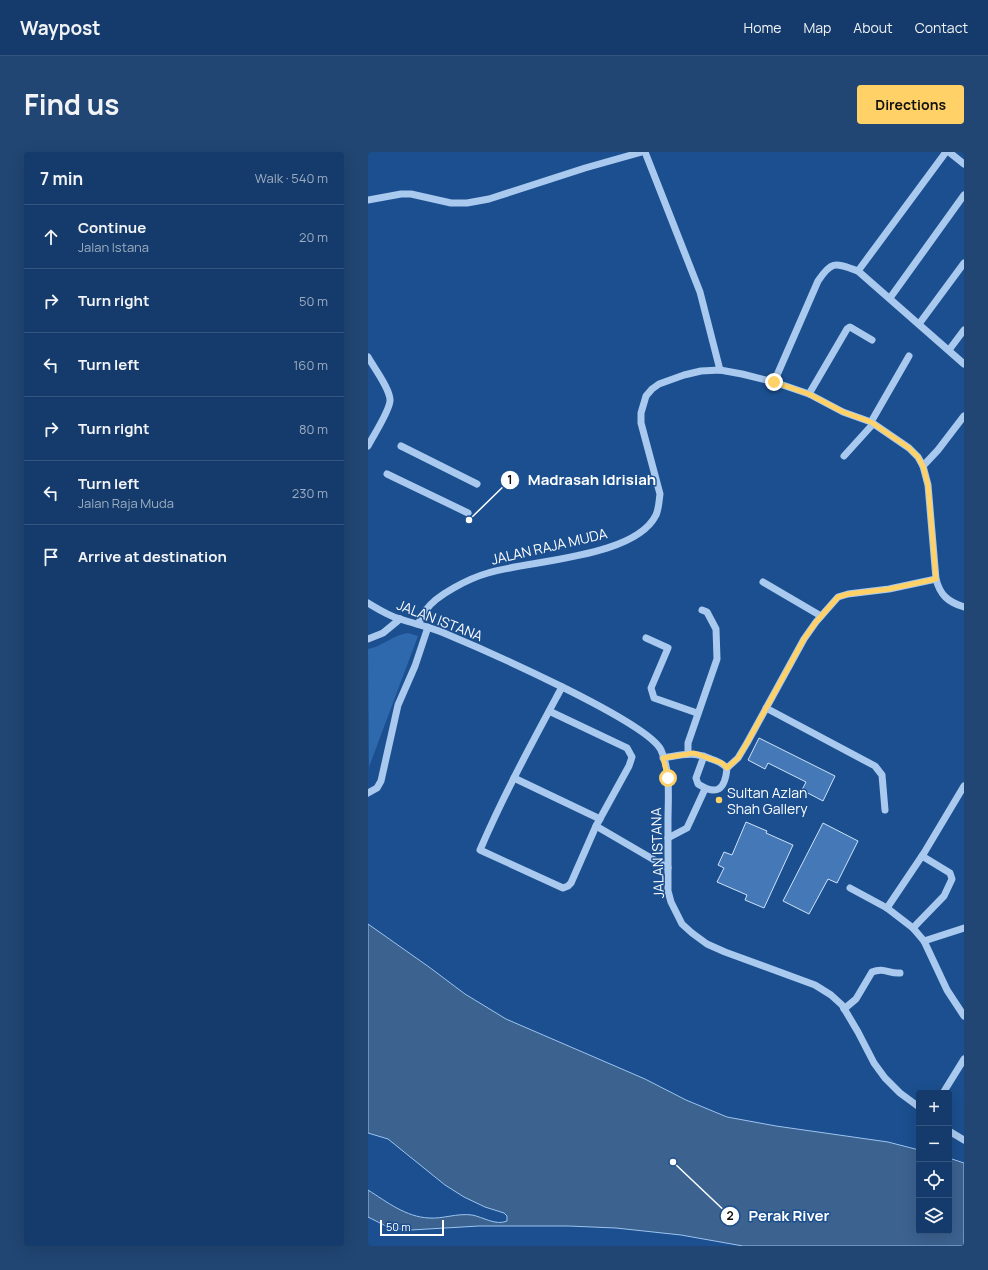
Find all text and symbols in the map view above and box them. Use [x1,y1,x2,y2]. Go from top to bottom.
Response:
text: Waypost [20,15,100,41]
text: Home [744,18,781,37]
text: Map [803,18,831,37]
text: About [853,18,893,37]
text: Contact [915,18,968,37]
text: Find us [24,85,119,123]
button: Directions [857,85,964,124]
text: 7 min [40,167,83,190]
text: Walk · 540 m [255,169,328,187]
text: Continue [78,217,146,238]
icon: ahead [40,226,62,248]
text: 20 m [299,228,328,246]
text: Jalan Istana [78,238,149,256]
icon: right [40,290,62,312]
text: Turn right [78,290,149,311]
text: 50 m [299,292,328,310]
icon: left [40,354,62,376]
text: Turn left [78,354,140,375]
text: 160 m [293,356,328,374]
route end [765,373,783,391]
icon: right [40,418,62,440]
text: Turn right [78,418,149,439]
text: 80 m [299,420,328,438]
callout: Madrasah Idrisiah [500,466,665,493]
text: Madrasah Idrisiah [528,469,656,490]
text: 1 [507,471,513,488]
text: Turn left [78,473,140,494]
icon: left [40,482,62,504]
text: 230 m [292,484,328,502]
text: Jalan Raja Muda [78,494,174,512]
street label: JALAN RAJA MUDA [489,523,609,569]
icon: arrive [40,546,62,568]
text: Arrive at destination [78,546,227,567]
street label: JALAN ISTANA [394,595,486,645]
route start [659,769,677,787]
place label: Sultan Azlan Shah Gallery [727,783,808,818]
marker: Sultan Azlan Shah Gallery [714,795,724,805]
street label: JALAN ISTANA [646,807,668,899]
map controls [916,1090,952,1234]
button: + [916,1090,952,1126]
button: − [916,1126,952,1162]
button: locate [916,1162,952,1198]
button: layers [916,1198,952,1234]
callout: Perak River [720,1203,837,1230]
text: Perak River [748,1205,830,1226]
text: 2 [726,1207,734,1224]
scale bar [380,1218,444,1237]
text: 50 m [386,1219,411,1234]

